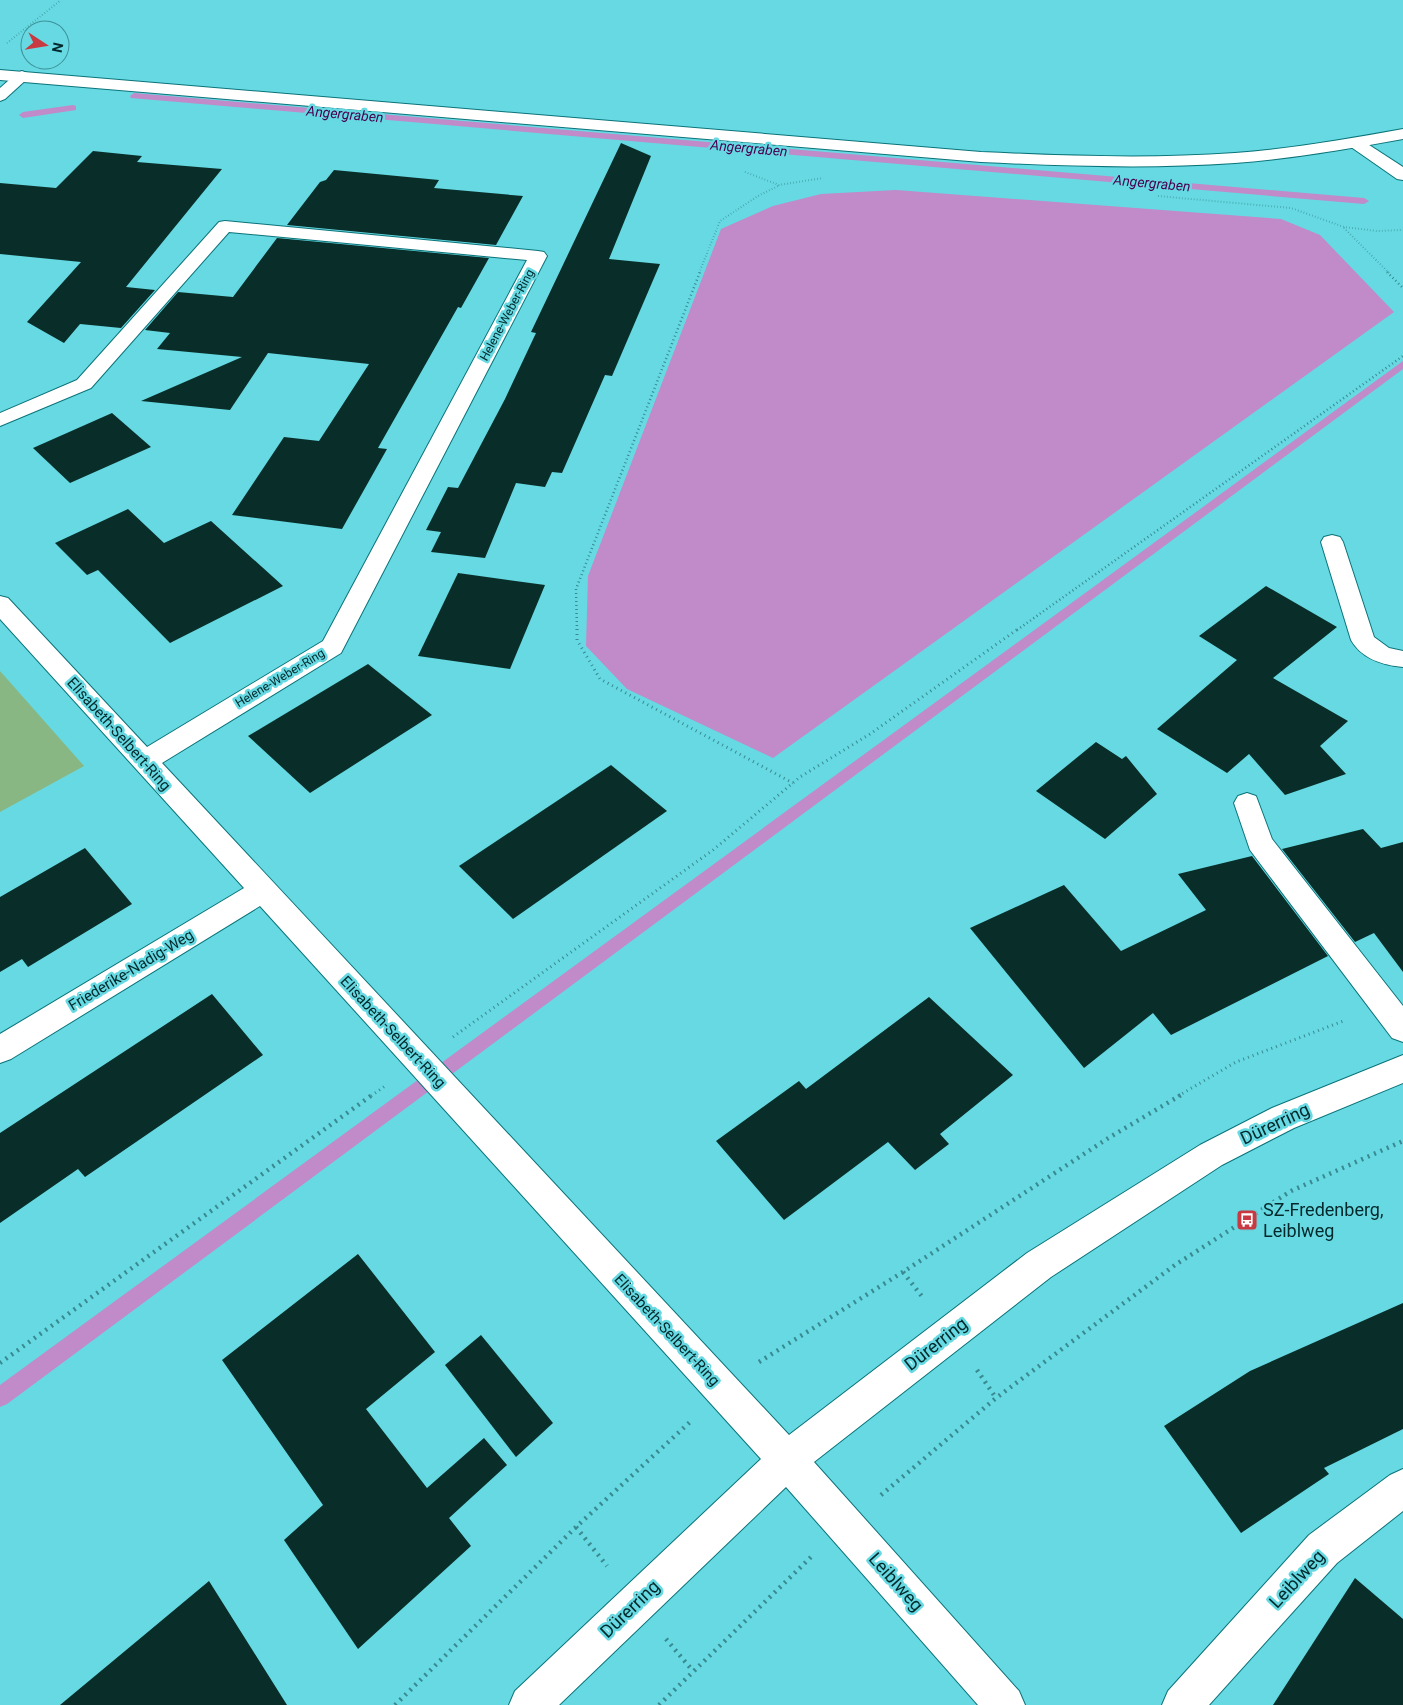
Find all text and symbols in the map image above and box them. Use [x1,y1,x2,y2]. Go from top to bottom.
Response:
north arrow [20,20,70,70]
text: N [49,41,67,54]
water label: Angergraben [305,103,384,125]
water label: Angergraben [709,137,788,159]
water label: Angergraben [1112,172,1191,194]
street label: Helene-Weber-Ring [477,267,537,363]
street label: Helene-Weber-Ring [233,646,327,710]
street label: Elisabeth-Selbert-Ring [63,674,175,794]
street label: Friederike-Nadig-Weg [65,926,197,1014]
street label: Elisabeth-Selbert-Ring [336,972,450,1092]
street label: Dürerring [1237,1098,1313,1149]
place label: SZ-Fredenberg, Leiblweg [1263,1199,1384,1241]
bus stop icon: SZ-Fredenberg, Leiblweg [1235,1208,1259,1232]
street label: Elisabeth-Selbert-Ring [610,1270,724,1390]
street label: Dürerring [900,1313,971,1375]
street label: Leiblweg [1265,1545,1329,1612]
street label: Leiblweg [865,1548,928,1615]
street label: Dürerring [596,1575,664,1642]

